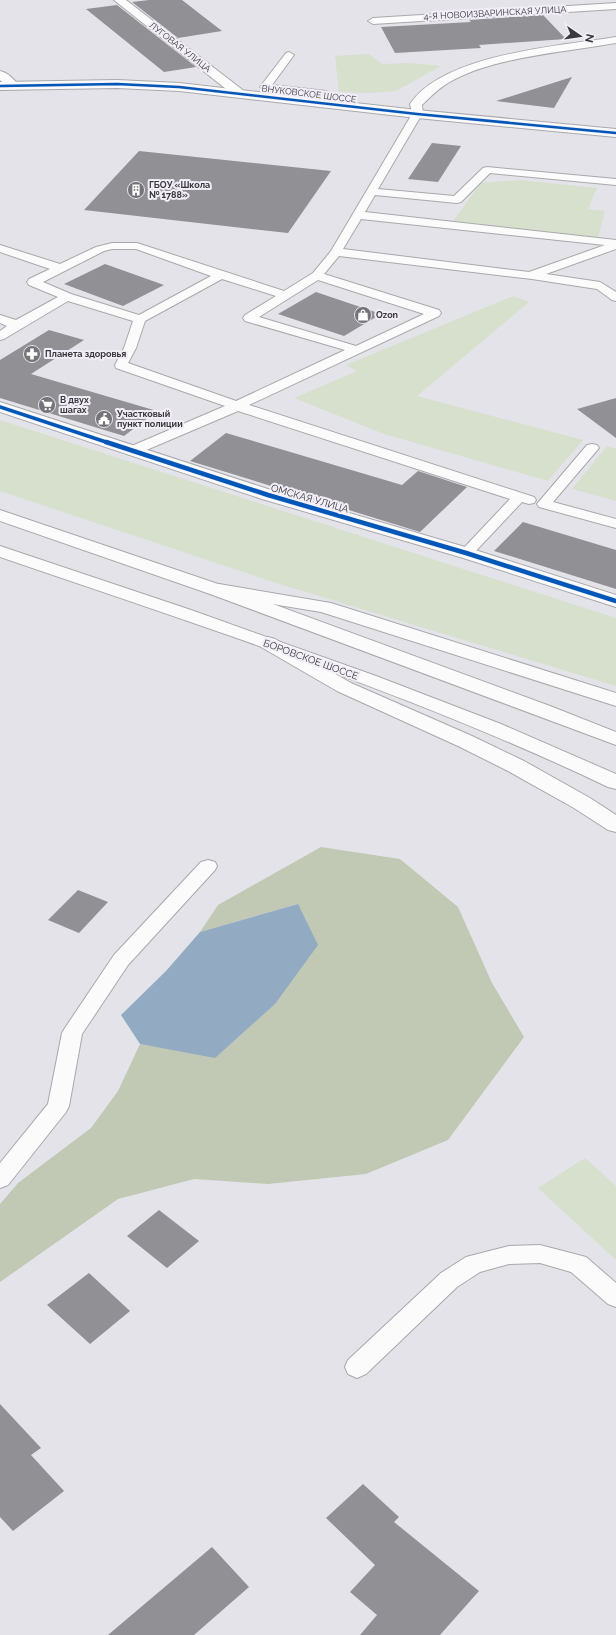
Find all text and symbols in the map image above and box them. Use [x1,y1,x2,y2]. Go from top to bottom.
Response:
street label: 4-Я НОВОИЗВАРИНСКАЯ УЛИЦА [423,4,567,22]
north arrow [560,16,600,56]
street label: ЛУГОВАЯ УЛИЦА [147,20,213,74]
text: N [582,33,597,44]
street label: ВНУКОВСКОЕ ШОССЕ [261,83,357,105]
building icon: ГБОУ «Школа № 1788» [126,180,146,200]
place label: ГБОУ «Школа № 1788» [149,180,210,200]
shop icon: Ozon [353,305,373,325]
place label: Ozon [376,310,398,320]
pharmacy icon: Планета здоровья [22,344,42,364]
place label: Планета здоровья [45,349,126,359]
supermarket icon: В двух шагах [37,395,57,415]
place label: В двух шагах [60,395,89,415]
public building icon: Участковый пункт полиции [94,409,114,429]
place label: Участковый пункт полиции [116,409,183,429]
street label: ОМСКАЯ УЛИЦА [270,482,350,515]
street label: БОРОВСКОЕ ШОССЕ [262,637,360,682]

